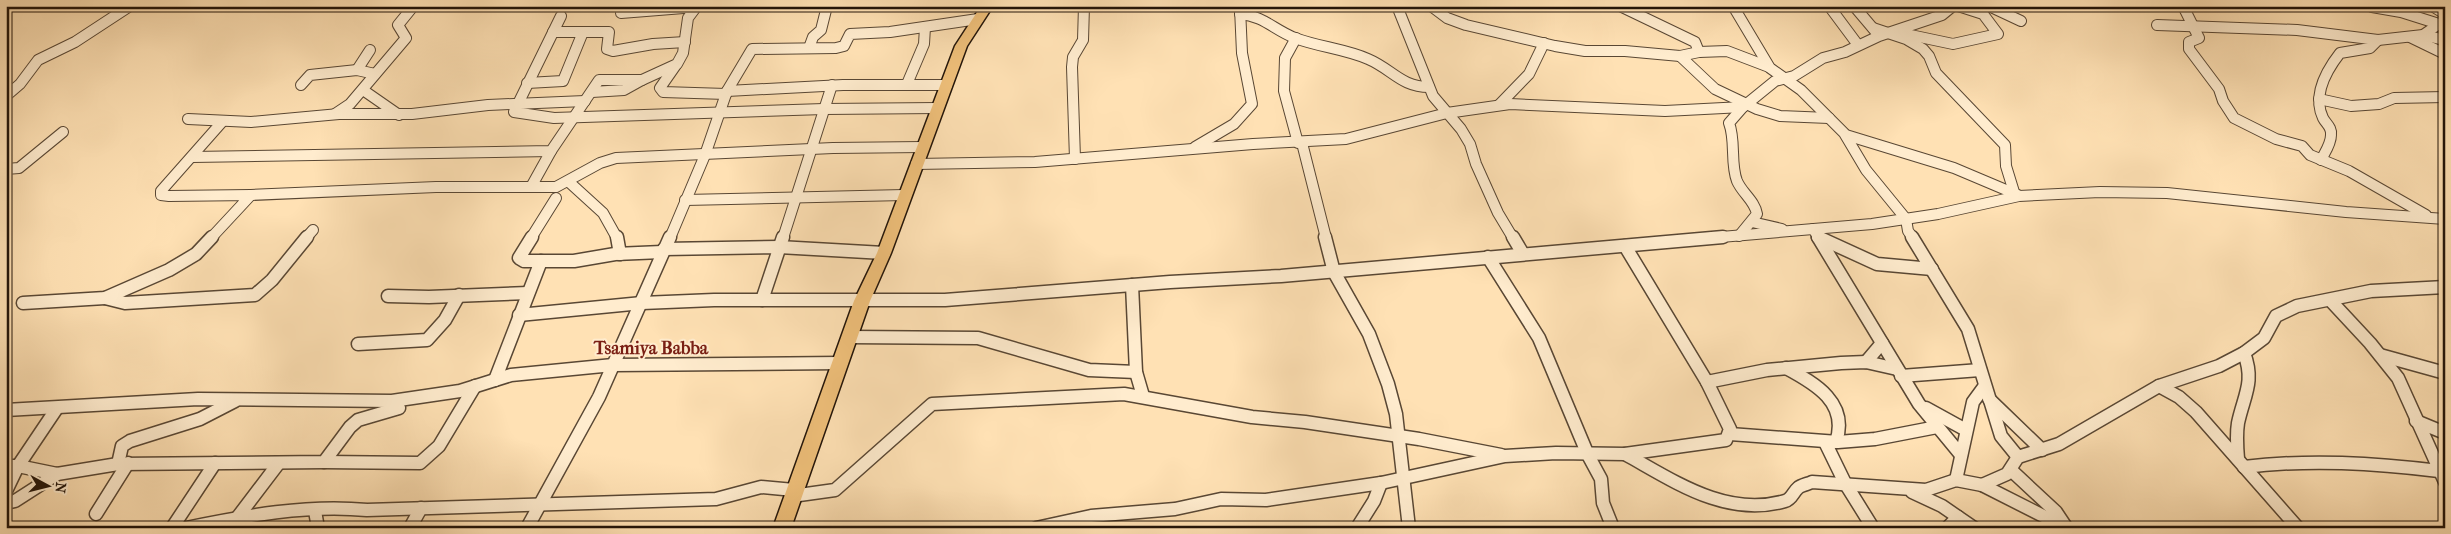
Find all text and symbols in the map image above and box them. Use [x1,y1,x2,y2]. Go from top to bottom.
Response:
district label: Tsamiya Babba [593,338,709,359]
north arrow [22,462,72,512]
text: N [51,481,69,494]

